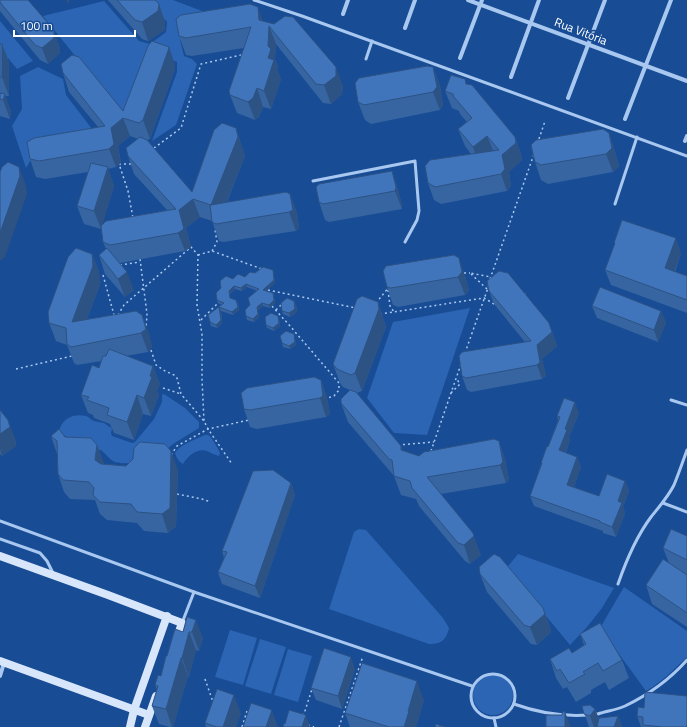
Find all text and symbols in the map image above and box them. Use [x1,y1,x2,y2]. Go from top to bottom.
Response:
scale bar [14,12,135,38]
street label: Rua Vitória [552,12,610,50]
text: 100 m [20,16,53,35]

